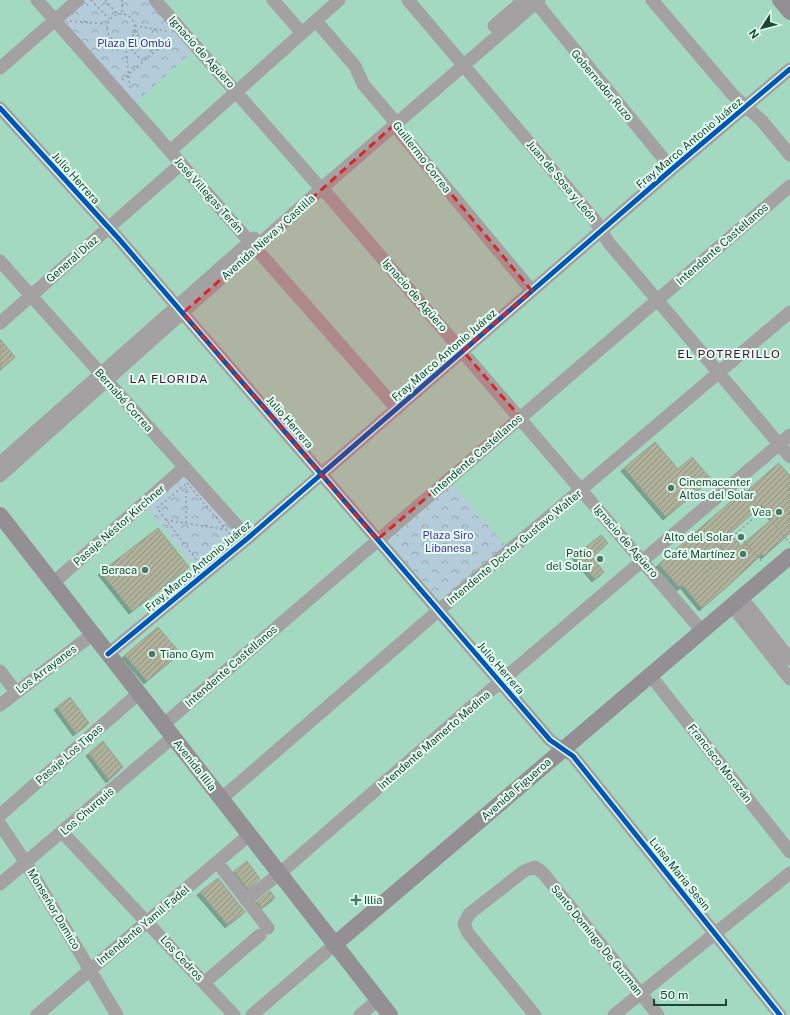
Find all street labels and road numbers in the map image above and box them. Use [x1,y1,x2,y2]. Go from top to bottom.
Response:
street label: Ignacio de Agüero [167,14,237,90]
street label: Gobernador Ruzo [569,47,635,123]
street label: Fray Marco Antonio Juárez [634,95,744,191]
street label: Guillermo Correa [391,119,453,195]
street label: Juan de Sosa y León [525,138,599,224]
street label: Julio Herrera [50,150,102,206]
street label: José Villegas Terán [172,155,246,235]
street label: Avenida Nieva y Castilla [219,192,317,282]
street label: Intendente Castellanos [674,201,771,287]
street label: General Díaz [44,233,100,285]
street label: Ignacio de Agüero [380,256,450,334]
street label: Fray Marco Antonio Juárez [389,306,499,404]
street label: Bernabé Correa [93,366,155,434]
street label: Julio Herrera [264,394,316,450]
street label: Intendente Castellanos [428,412,525,498]
street label: Pasaje Néstor Kirchner [71,482,167,568]
street label: Intendente Doctor Gustavo Walter [444,487,584,607]
street label: Ignacio de Agüero [591,502,661,580]
street label: Fray Marco Antonio Juárez [143,518,253,614]
street label: Intendente Castellanos [183,623,280,709]
street label: Julio Herrera [475,640,527,696]
street label: Los Arrayanes [13,642,79,696]
street label: Intendente Mamerto Medina [376,688,492,792]
street label: Pasaje Los Tipas [33,722,105,786]
street label: Francisco Morazán [686,722,754,804]
street label: Avenida Illia [171,737,219,793]
street label: Avenida Figueroa [479,756,553,822]
street label: Los Churquis [58,784,116,837]
street label: Luisa Maria Sesin [647,835,713,913]
street label: Monseñor Damico [25,867,83,951]
street label: Santo Domingo De Guzman [549,882,645,998]
street label: Intendente Yamil Fadel [94,883,192,967]
street label: Los Cedros [158,933,206,983]

